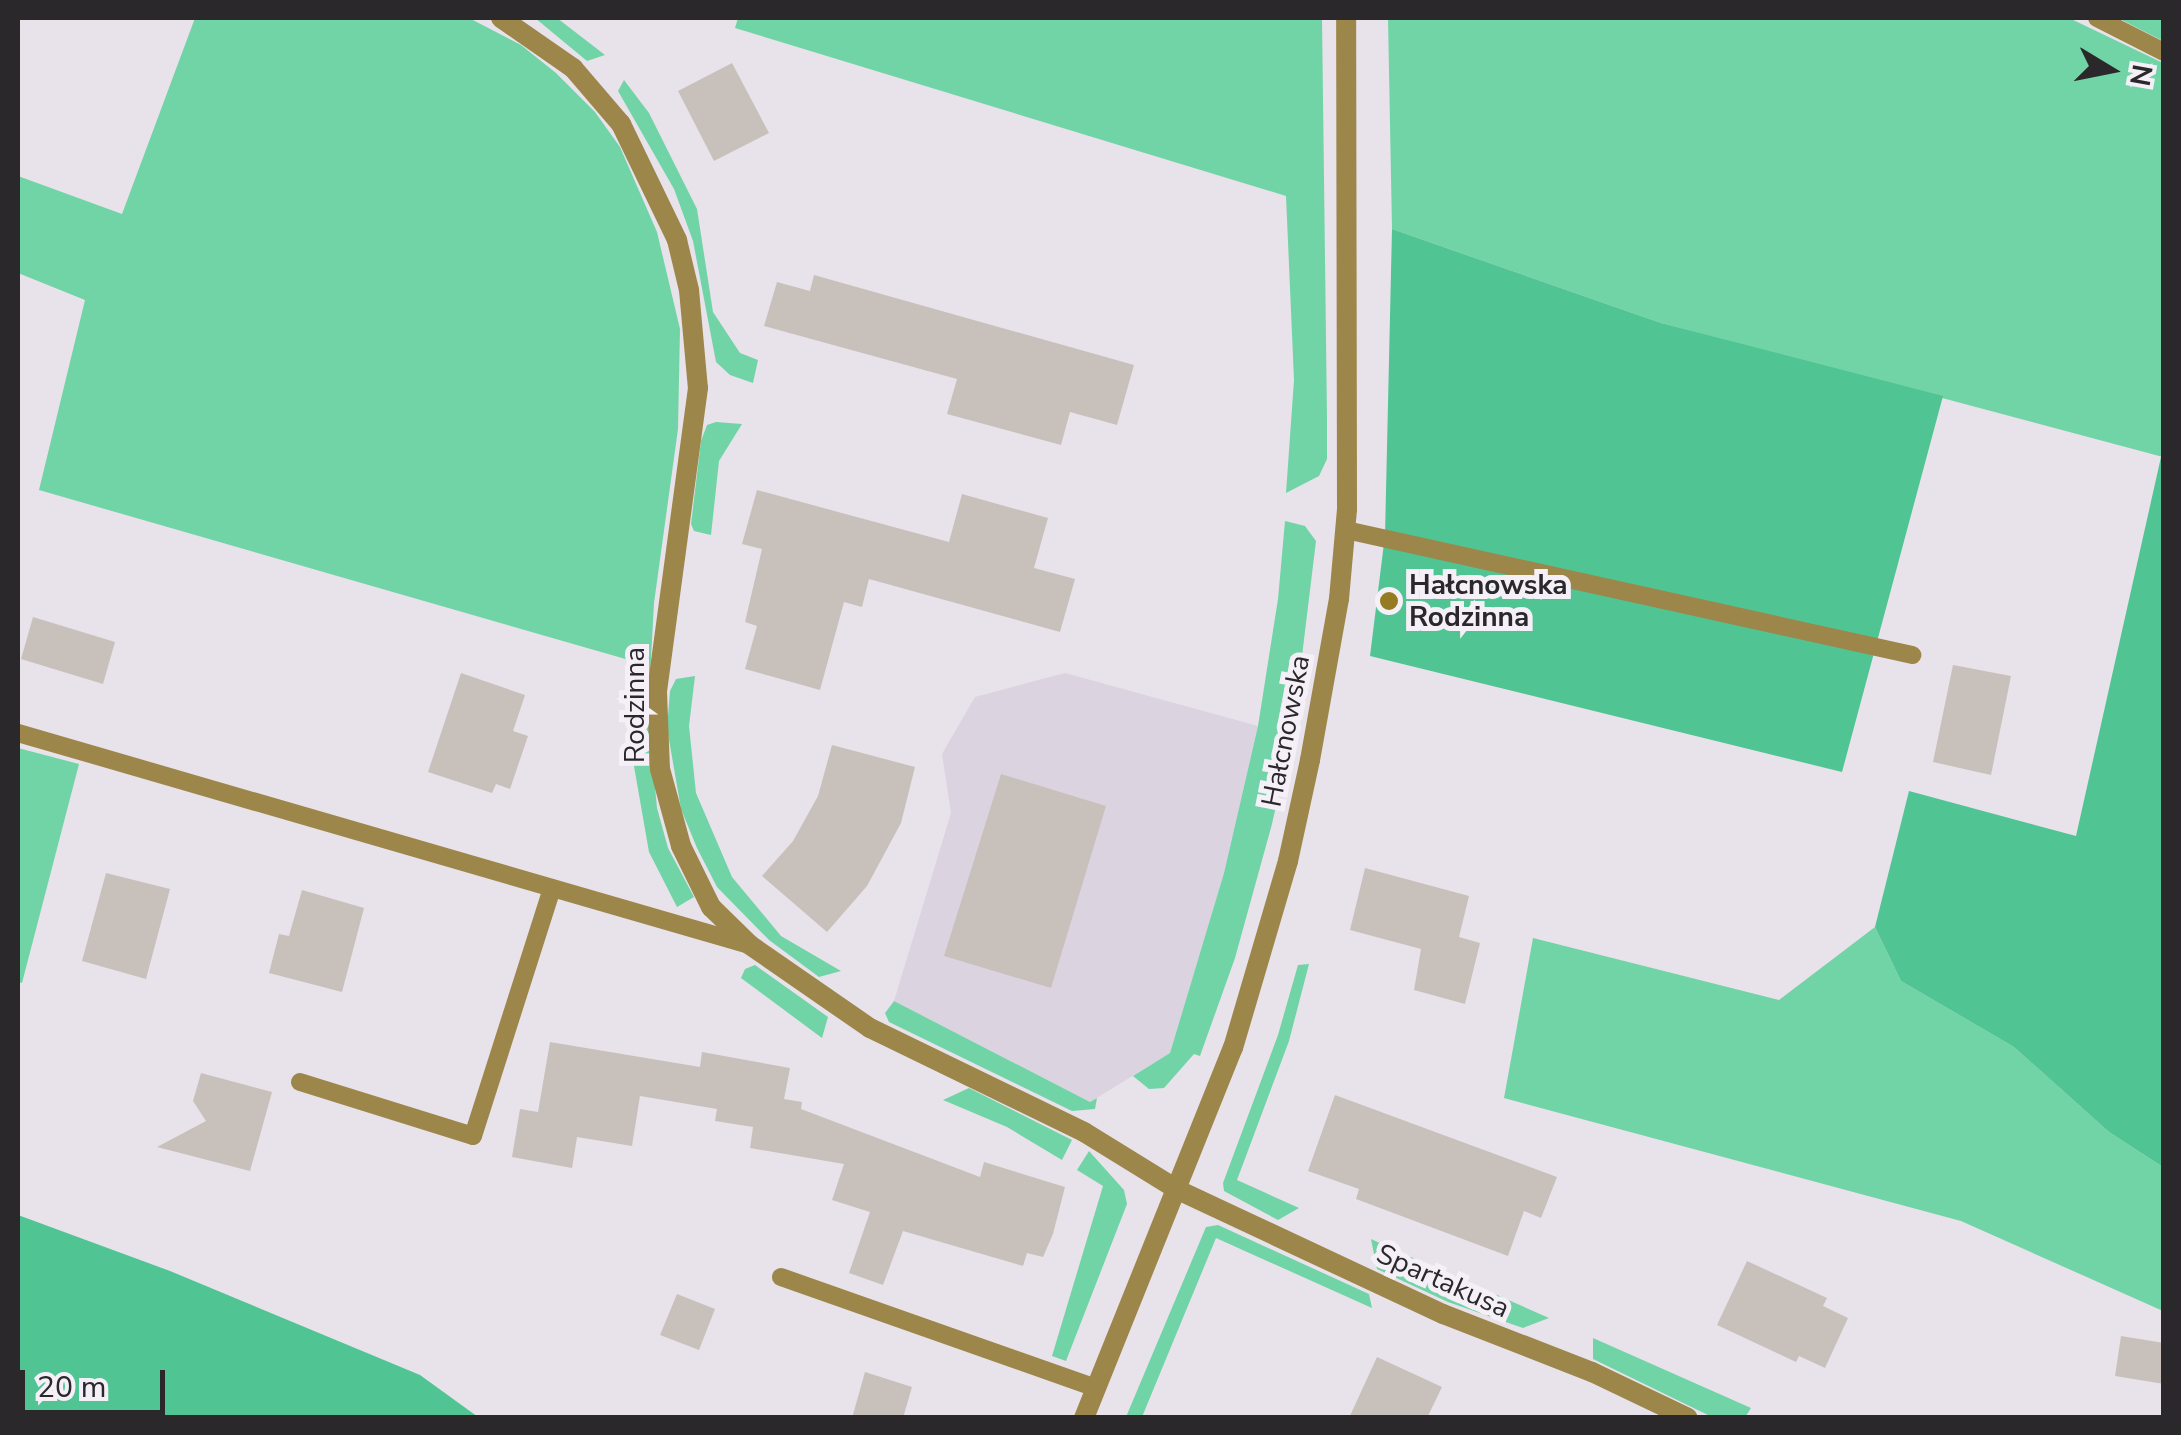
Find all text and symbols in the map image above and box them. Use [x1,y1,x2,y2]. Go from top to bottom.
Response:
north arrow [2061,20,2161,120]
text: N [2120,62,2161,89]
place label: Hałcnowska Rodzinna [1409,568,1568,634]
marker: Hałcnowska Rodzinna [1378,590,1400,612]
street label: Rodzinna [618,647,652,763]
street label: Hałcnowska [1255,652,1317,810]
street label: Spartakusa [1371,1237,1515,1325]
scale bar [25,1350,170,1412]
text: 20 m [37,1367,106,1408]

